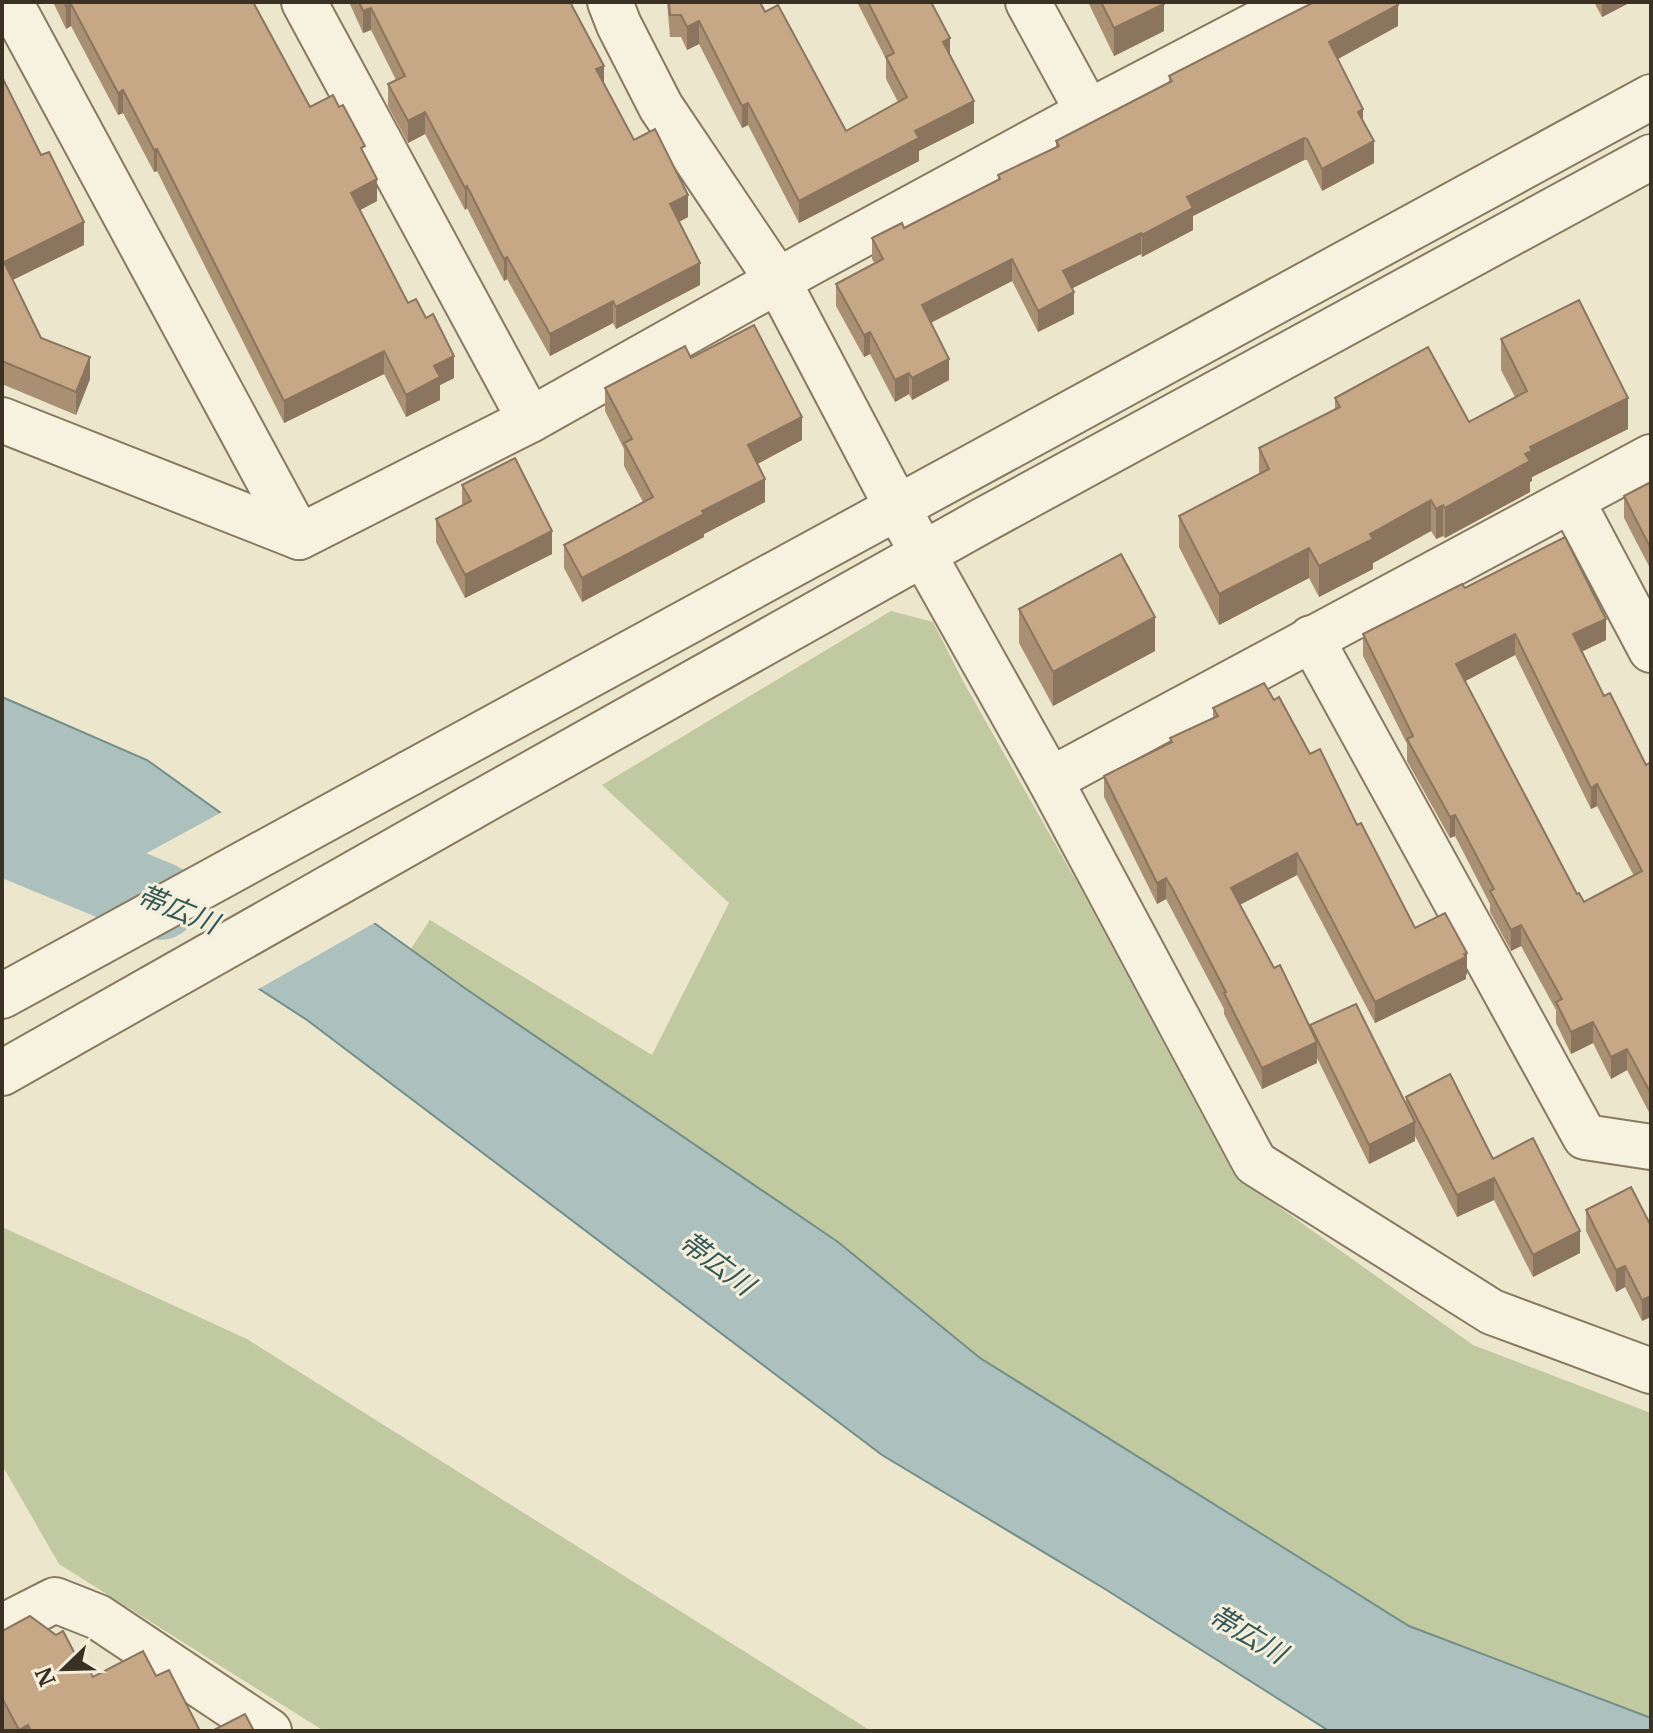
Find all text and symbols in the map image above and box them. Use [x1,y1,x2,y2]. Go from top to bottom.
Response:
water label: 帯広川 [132,877,226,943]
water label: 帯広川 [673,1223,764,1304]
water label: 帯広川 [1203,1597,1296,1673]
north arrow [24,1629,104,1709]
text: N [29,1663,62,1690]

